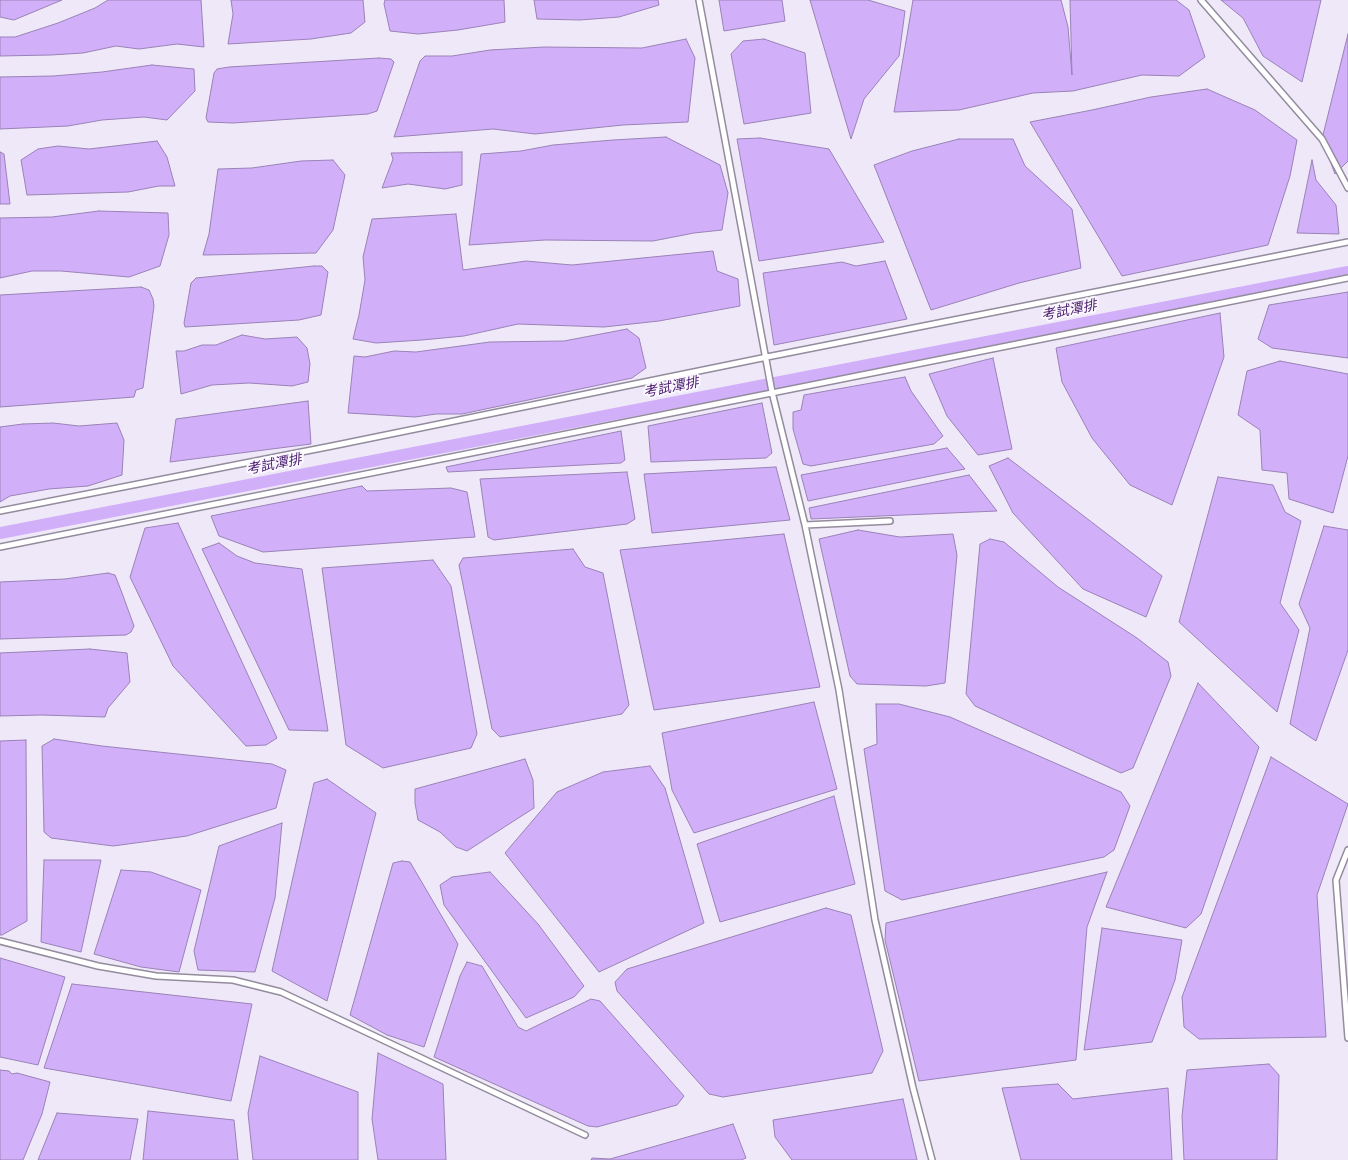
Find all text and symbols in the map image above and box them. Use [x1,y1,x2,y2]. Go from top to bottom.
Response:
water label: 考試潭排 [1040,297,1098,325]
water label: 考試潭排 [642,374,700,402]
water label: 考試潭排 [245,451,303,479]

